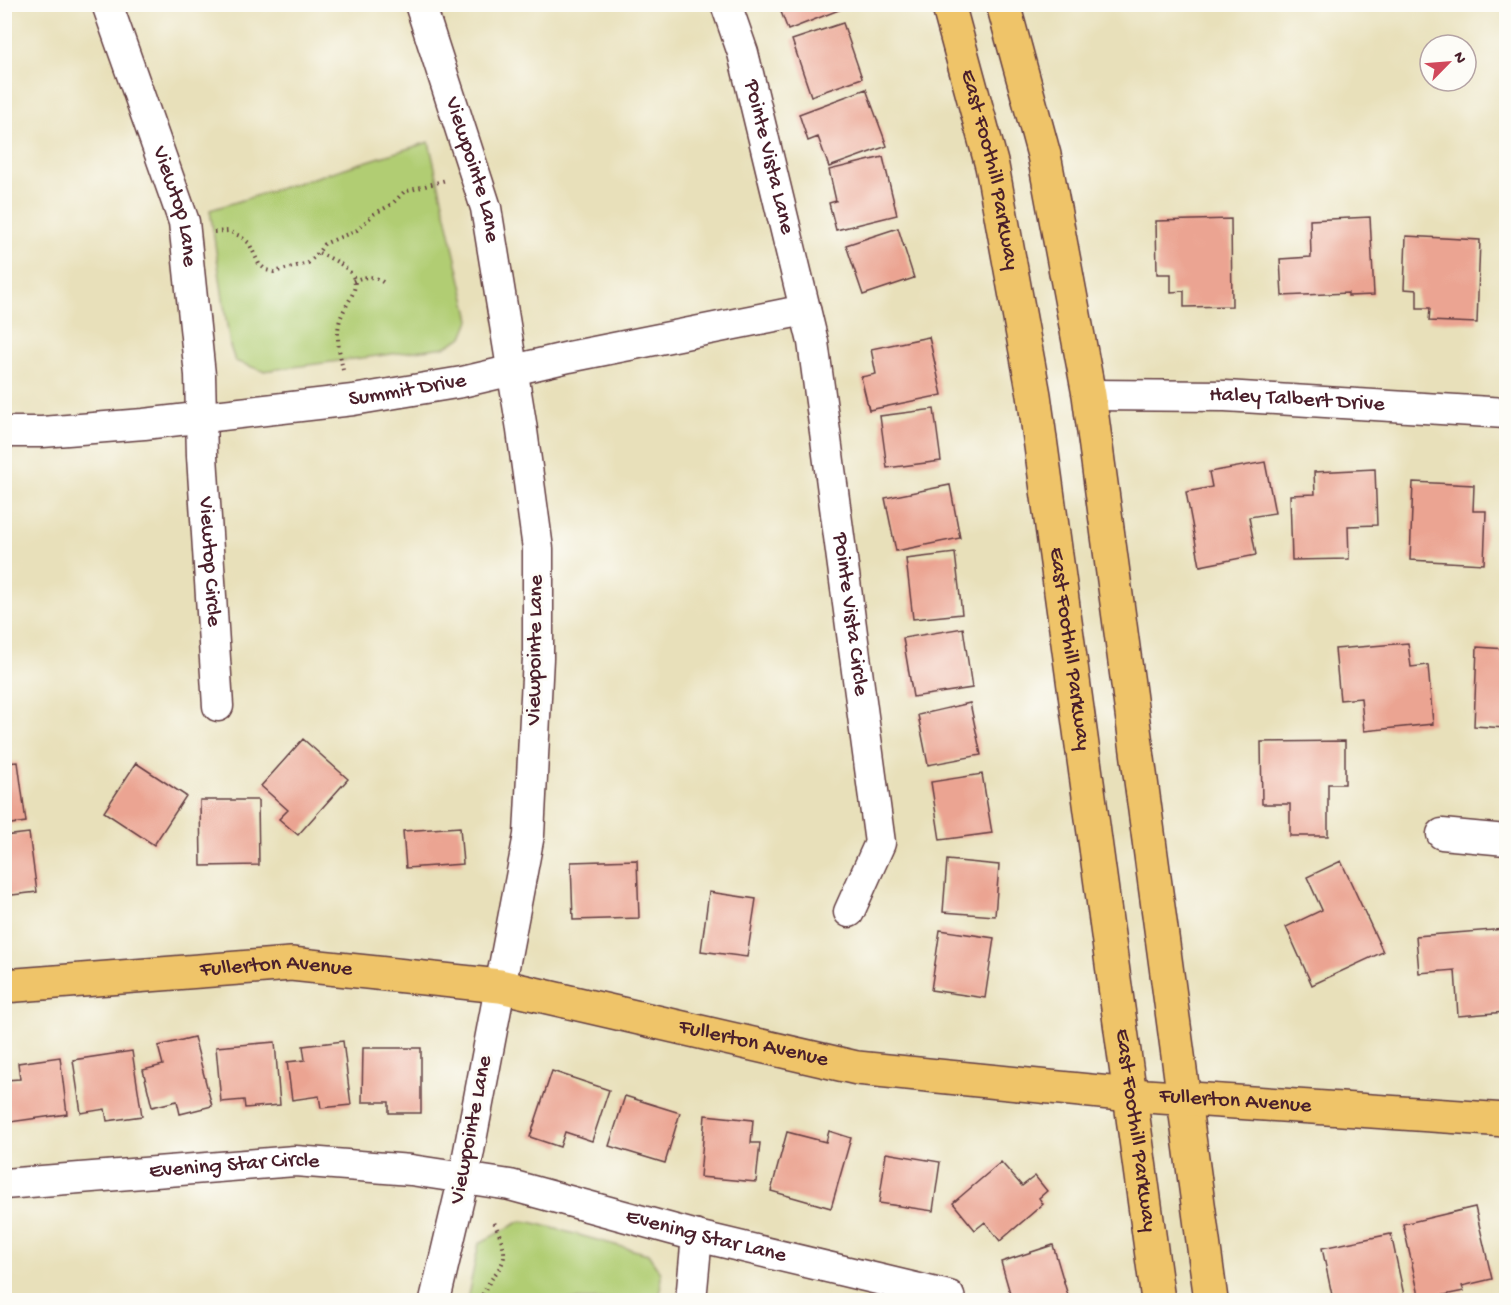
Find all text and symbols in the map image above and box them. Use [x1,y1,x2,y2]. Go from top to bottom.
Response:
north arrow [1418,33,1478,93]
text: N [1448,49,1469,67]
street label: East Foothill Parkway [953,67,1024,272]
street label: Pointe Vista Lane [737,76,800,238]
street label: Viewpointe Lane [438,93,505,245]
street label: Viewtop Lane [145,142,202,269]
street label: Summit Drive [347,368,469,413]
street label: Haley Talbert Drive [1209,383,1386,419]
street label: Viewtop Circle [192,495,226,628]
street label: Pointe Vista Circle [826,530,873,698]
street label: East Foothill Parkway [1042,546,1096,752]
street label: Viewpointe Lane [522,574,550,726]
street label: Fullerton Avenue [198,951,354,984]
street label: Fullerton Avenue [675,1014,831,1074]
street label: East Foothill Parkway [1108,1027,1162,1234]
street label: Viewpointe Lane [445,1053,499,1207]
street label: Fullerton Avenue [1157,1084,1313,1120]
street label: Evening Star Circle [148,1148,321,1185]
street label: Evening Star Lane [623,1204,789,1270]

